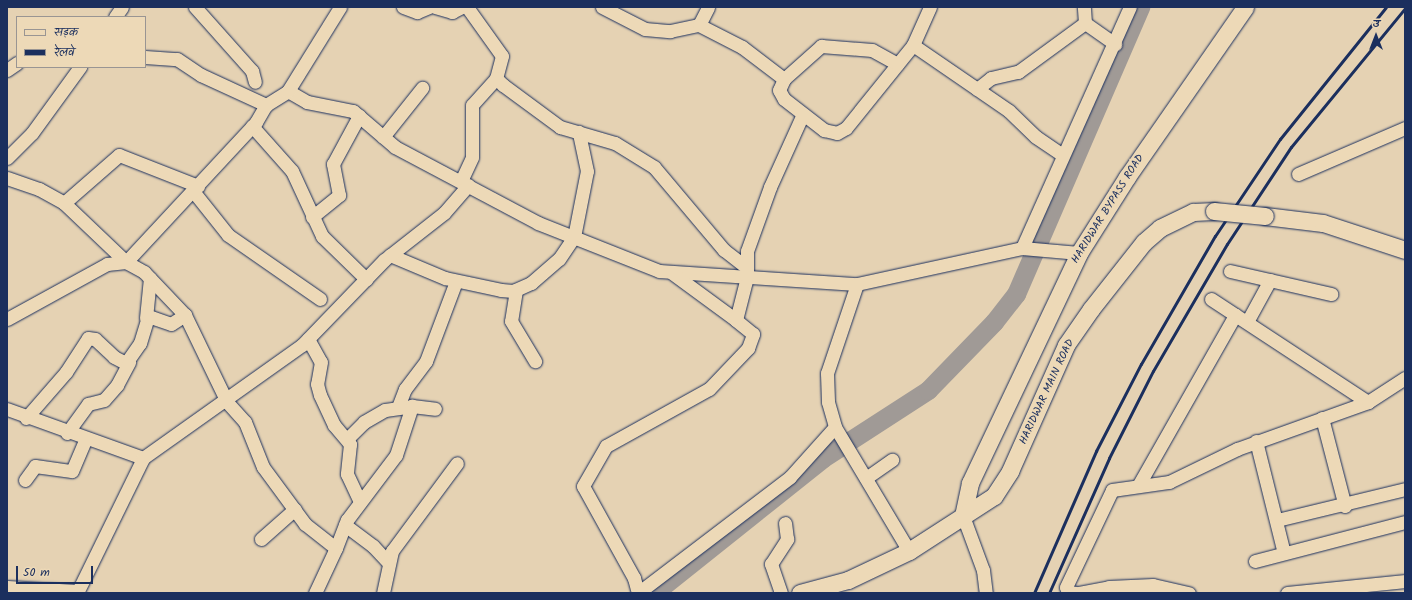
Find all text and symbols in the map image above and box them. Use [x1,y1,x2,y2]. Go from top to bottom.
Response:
text: उ [1373,15,1379,33]
legend [16,16,146,68]
north arrow [1356,16,1396,56]
text: सड़क [54,23,78,42]
text: रेलवे [54,43,74,62]
street label: HARIDWAR BYPASS ROAD [1069,152,1147,266]
street label: HARIDWAR MAIN ROAD [1017,337,1077,447]
scale bar [18,558,95,584]
text: 50 m [23,563,50,582]

